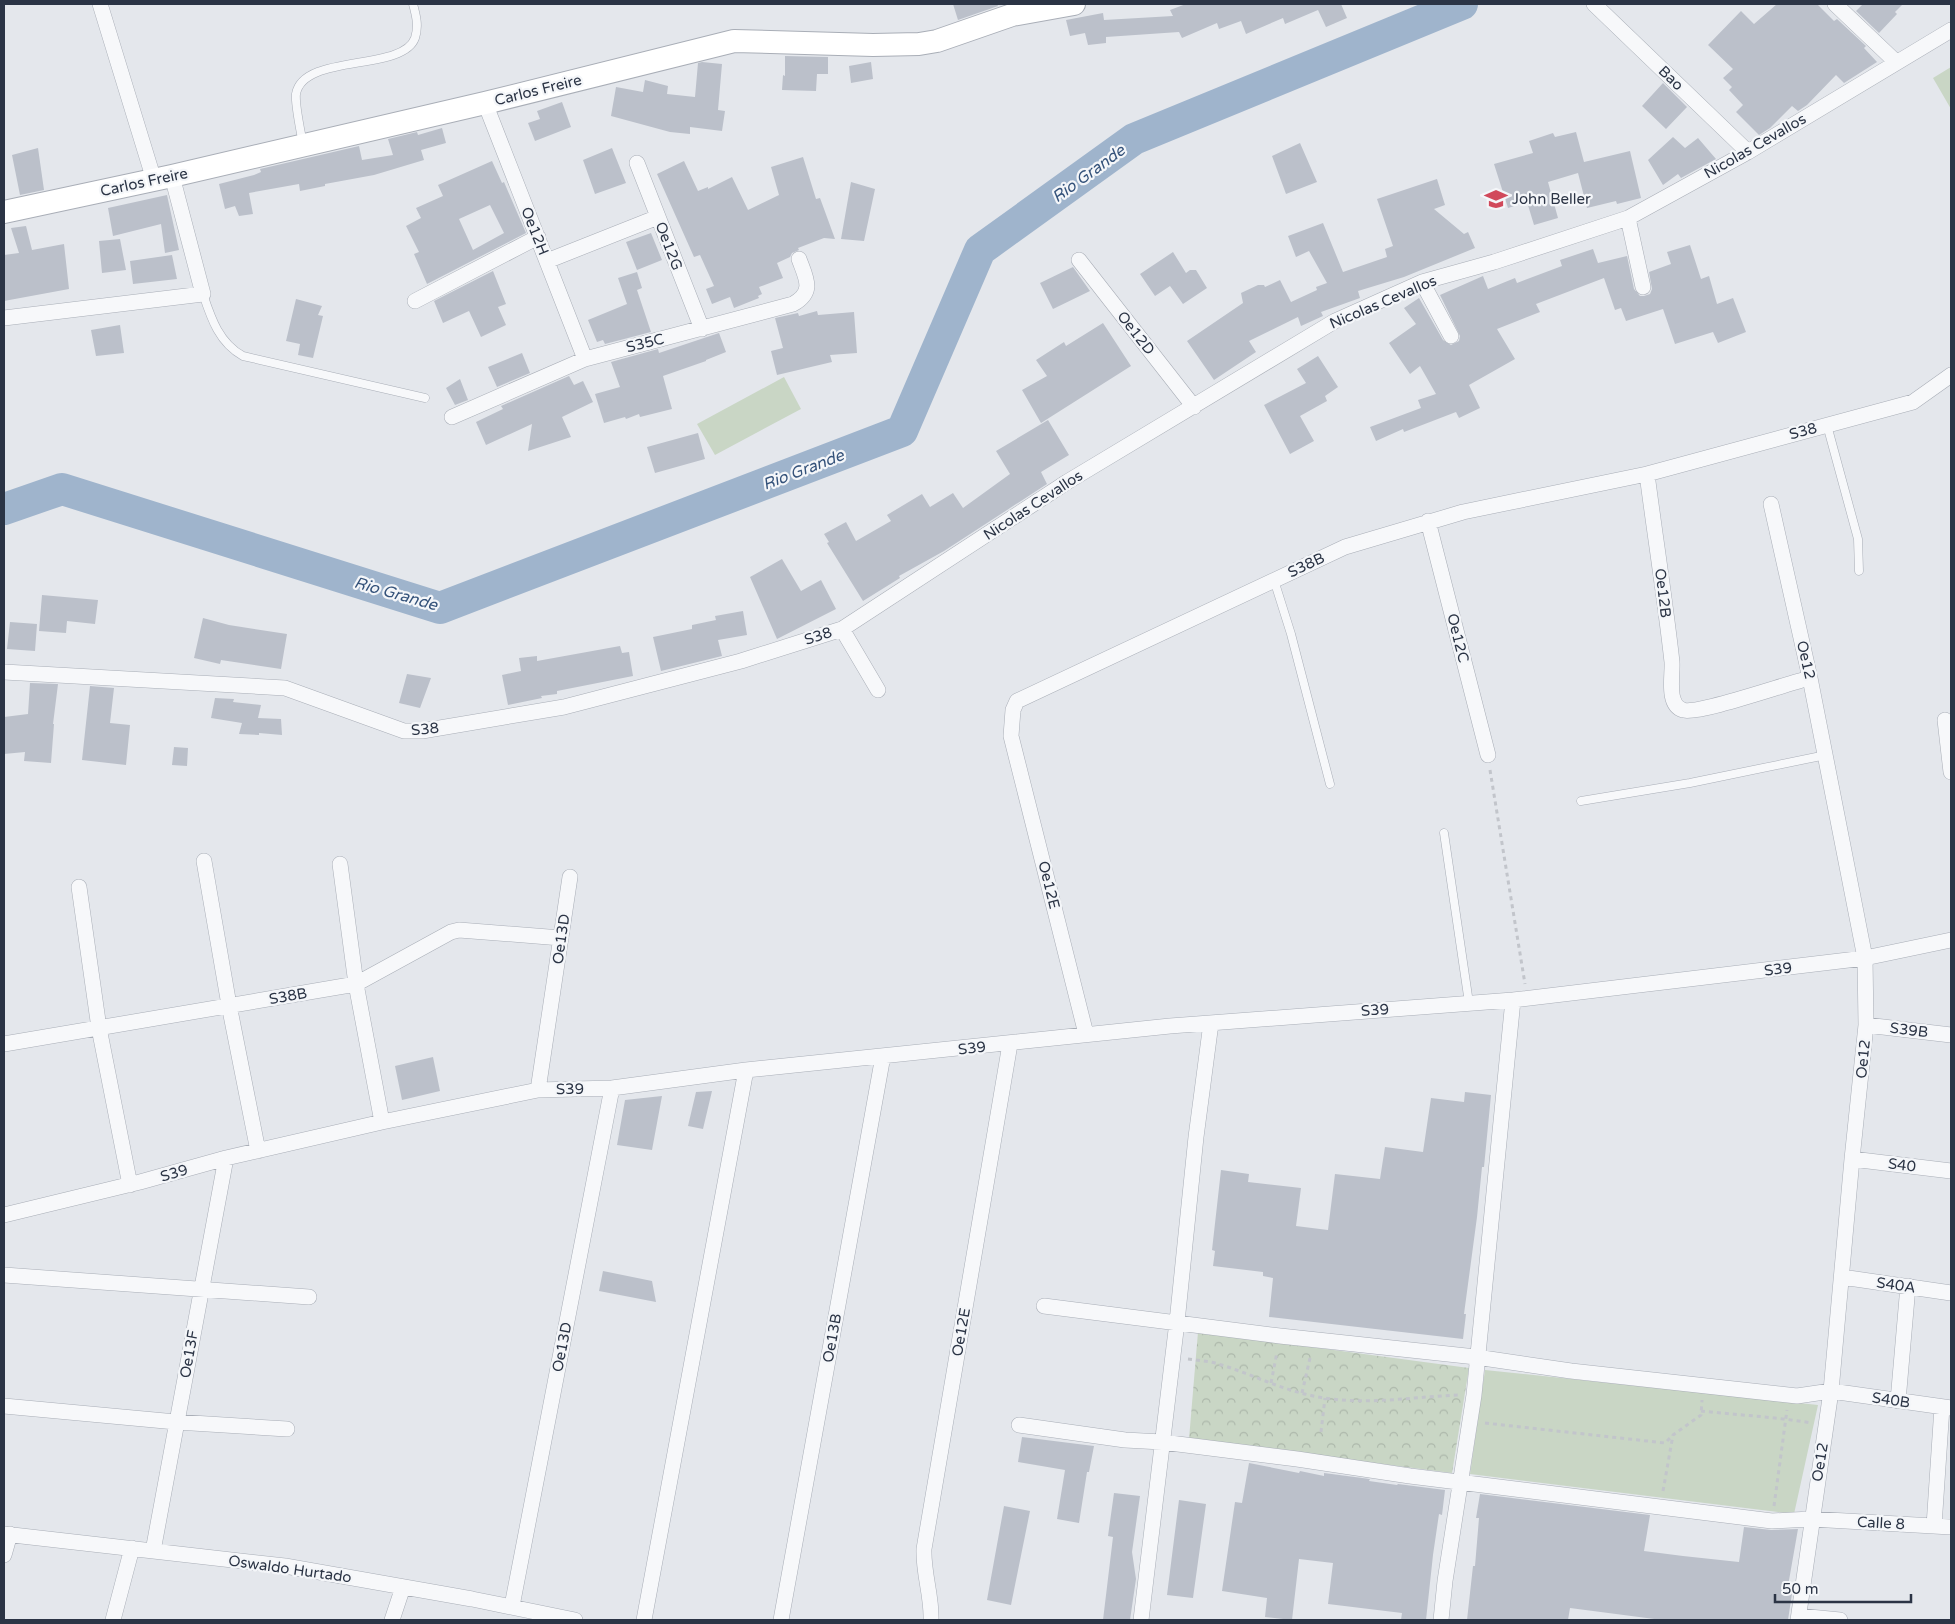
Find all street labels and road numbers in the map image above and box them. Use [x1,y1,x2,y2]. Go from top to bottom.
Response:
street label: Bao [1655,62,1687,94]
street label: Carlos Freire [493,70,583,110]
street label: Nicolas Cevallos [1701,110,1809,182]
street label: Carlos Freire [99,164,189,200]
street label: Oe12H [517,204,553,258]
street label: Oe12G [652,219,686,273]
street label: Nicolas Cevallos [1327,271,1439,333]
street label: Oe12D [1113,308,1159,358]
street label: S35C [624,330,666,356]
street label: S38 [1787,419,1819,443]
street label: Nicolas Cevallos [980,466,1086,544]
street label: S38B [1285,549,1327,581]
street label: Oe12B [1651,567,1675,619]
street label: Oe12C [1443,612,1473,664]
street label: S38 [802,623,834,649]
street label: Oe12 [1793,639,1819,681]
street label: S38 [410,719,440,739]
street label: Oe12E [1034,859,1064,911]
street label: Oe13D [549,913,573,965]
street label: S39 [1763,958,1793,980]
street label: S38B [267,984,309,1008]
street label: S39 [1360,1000,1390,1020]
street label: S39B [1889,1019,1929,1041]
street label: S39 [957,1038,987,1058]
street label: Oe12 [1852,1039,1874,1079]
street label: S39 [556,1080,584,1098]
street label: S40 [1887,1154,1917,1176]
street label: S39 [158,1160,190,1186]
street label: S40A [1875,1273,1917,1297]
street label: Oe12E [948,1306,974,1358]
street label: Oe13B [819,1312,845,1364]
street label: Oe13D [548,1320,576,1374]
street label: Oe13F [176,1329,202,1379]
street label: S40B [1871,1388,1911,1412]
street label: Oe12 [1808,1441,1832,1483]
street label: Calle 8 [1856,1513,1906,1533]
street label: Oswaldo Hurtado [227,1551,353,1587]

